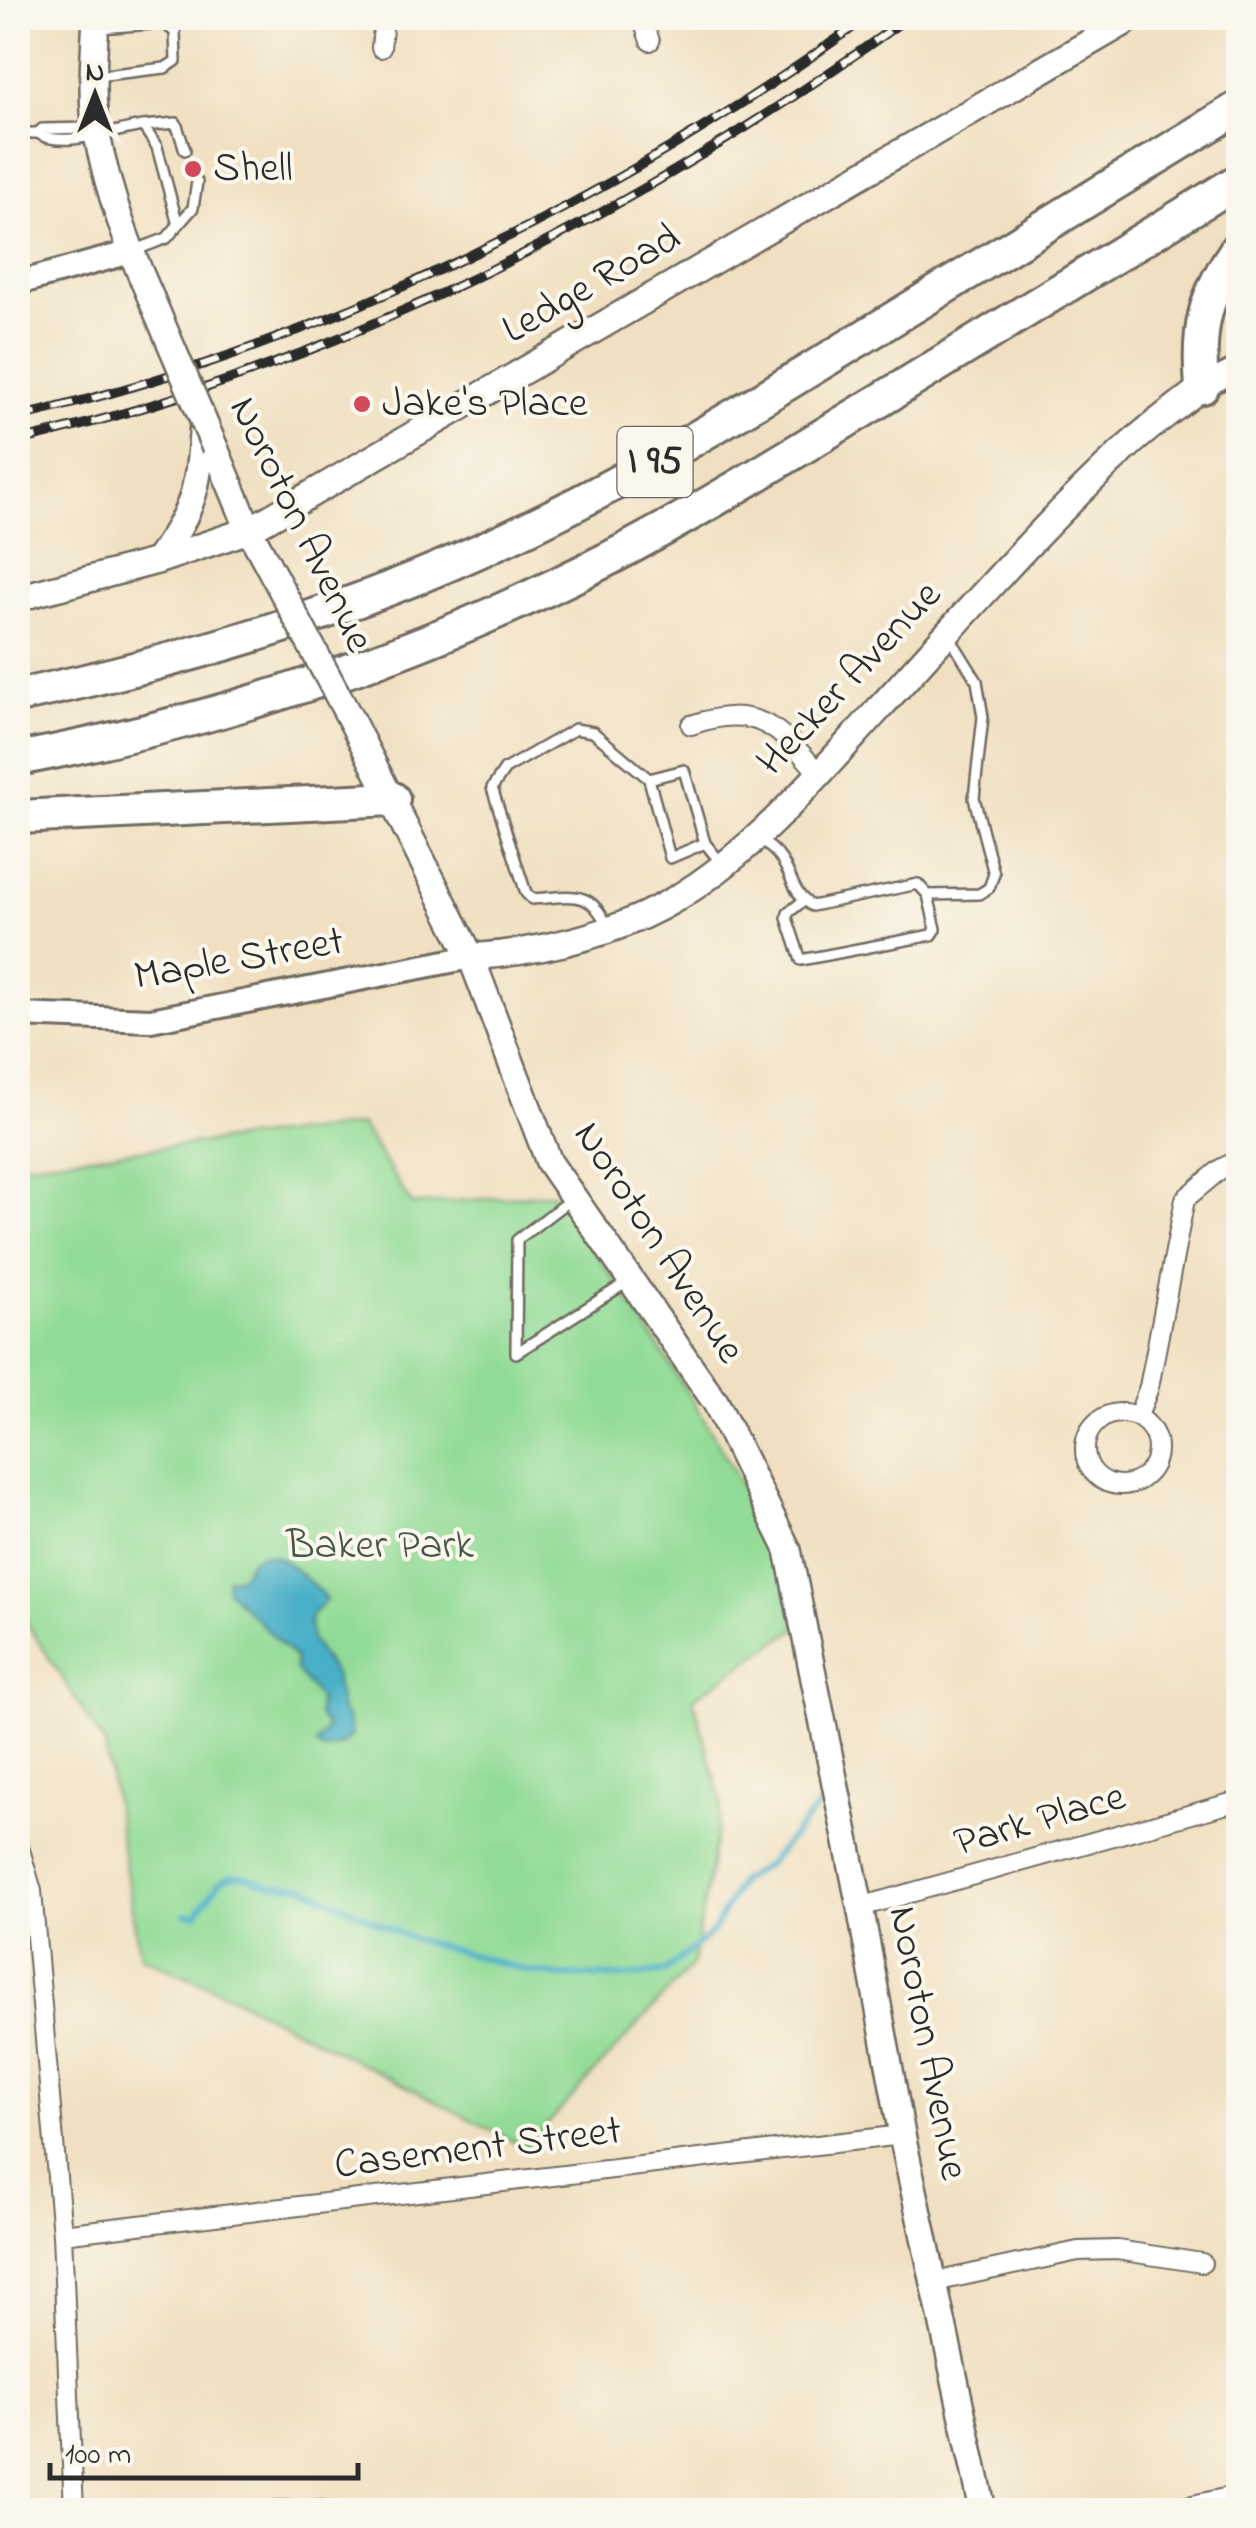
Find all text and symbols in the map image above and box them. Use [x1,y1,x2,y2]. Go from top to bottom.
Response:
north arrow [45,45,145,145]
text: N [86,53,104,94]
place label: Shell [213,139,293,200]
marker: Shell [182,158,204,180]
street label: Ledge Road [491,209,693,361]
place label: Jake's Place [382,374,588,435]
street label: Noroton Avenue [212,387,388,663]
marker: Jake's Place [351,393,373,415]
road number: I 95 [618,427,692,497]
street label: Hecker Avenue [743,567,957,791]
street label: Maple Street [129,912,349,1008]
street label: Noroton Avenue [557,1110,759,1376]
park label: Baker Park [285,1516,474,1577]
street label: Park Place [947,1767,1133,1874]
street label: Noroton Avenue [871,1901,983,2185]
street label: Casement Street [331,2101,625,2197]
scale bar [50,2418,358,2480]
text: 100 m [65,2434,131,2478]

